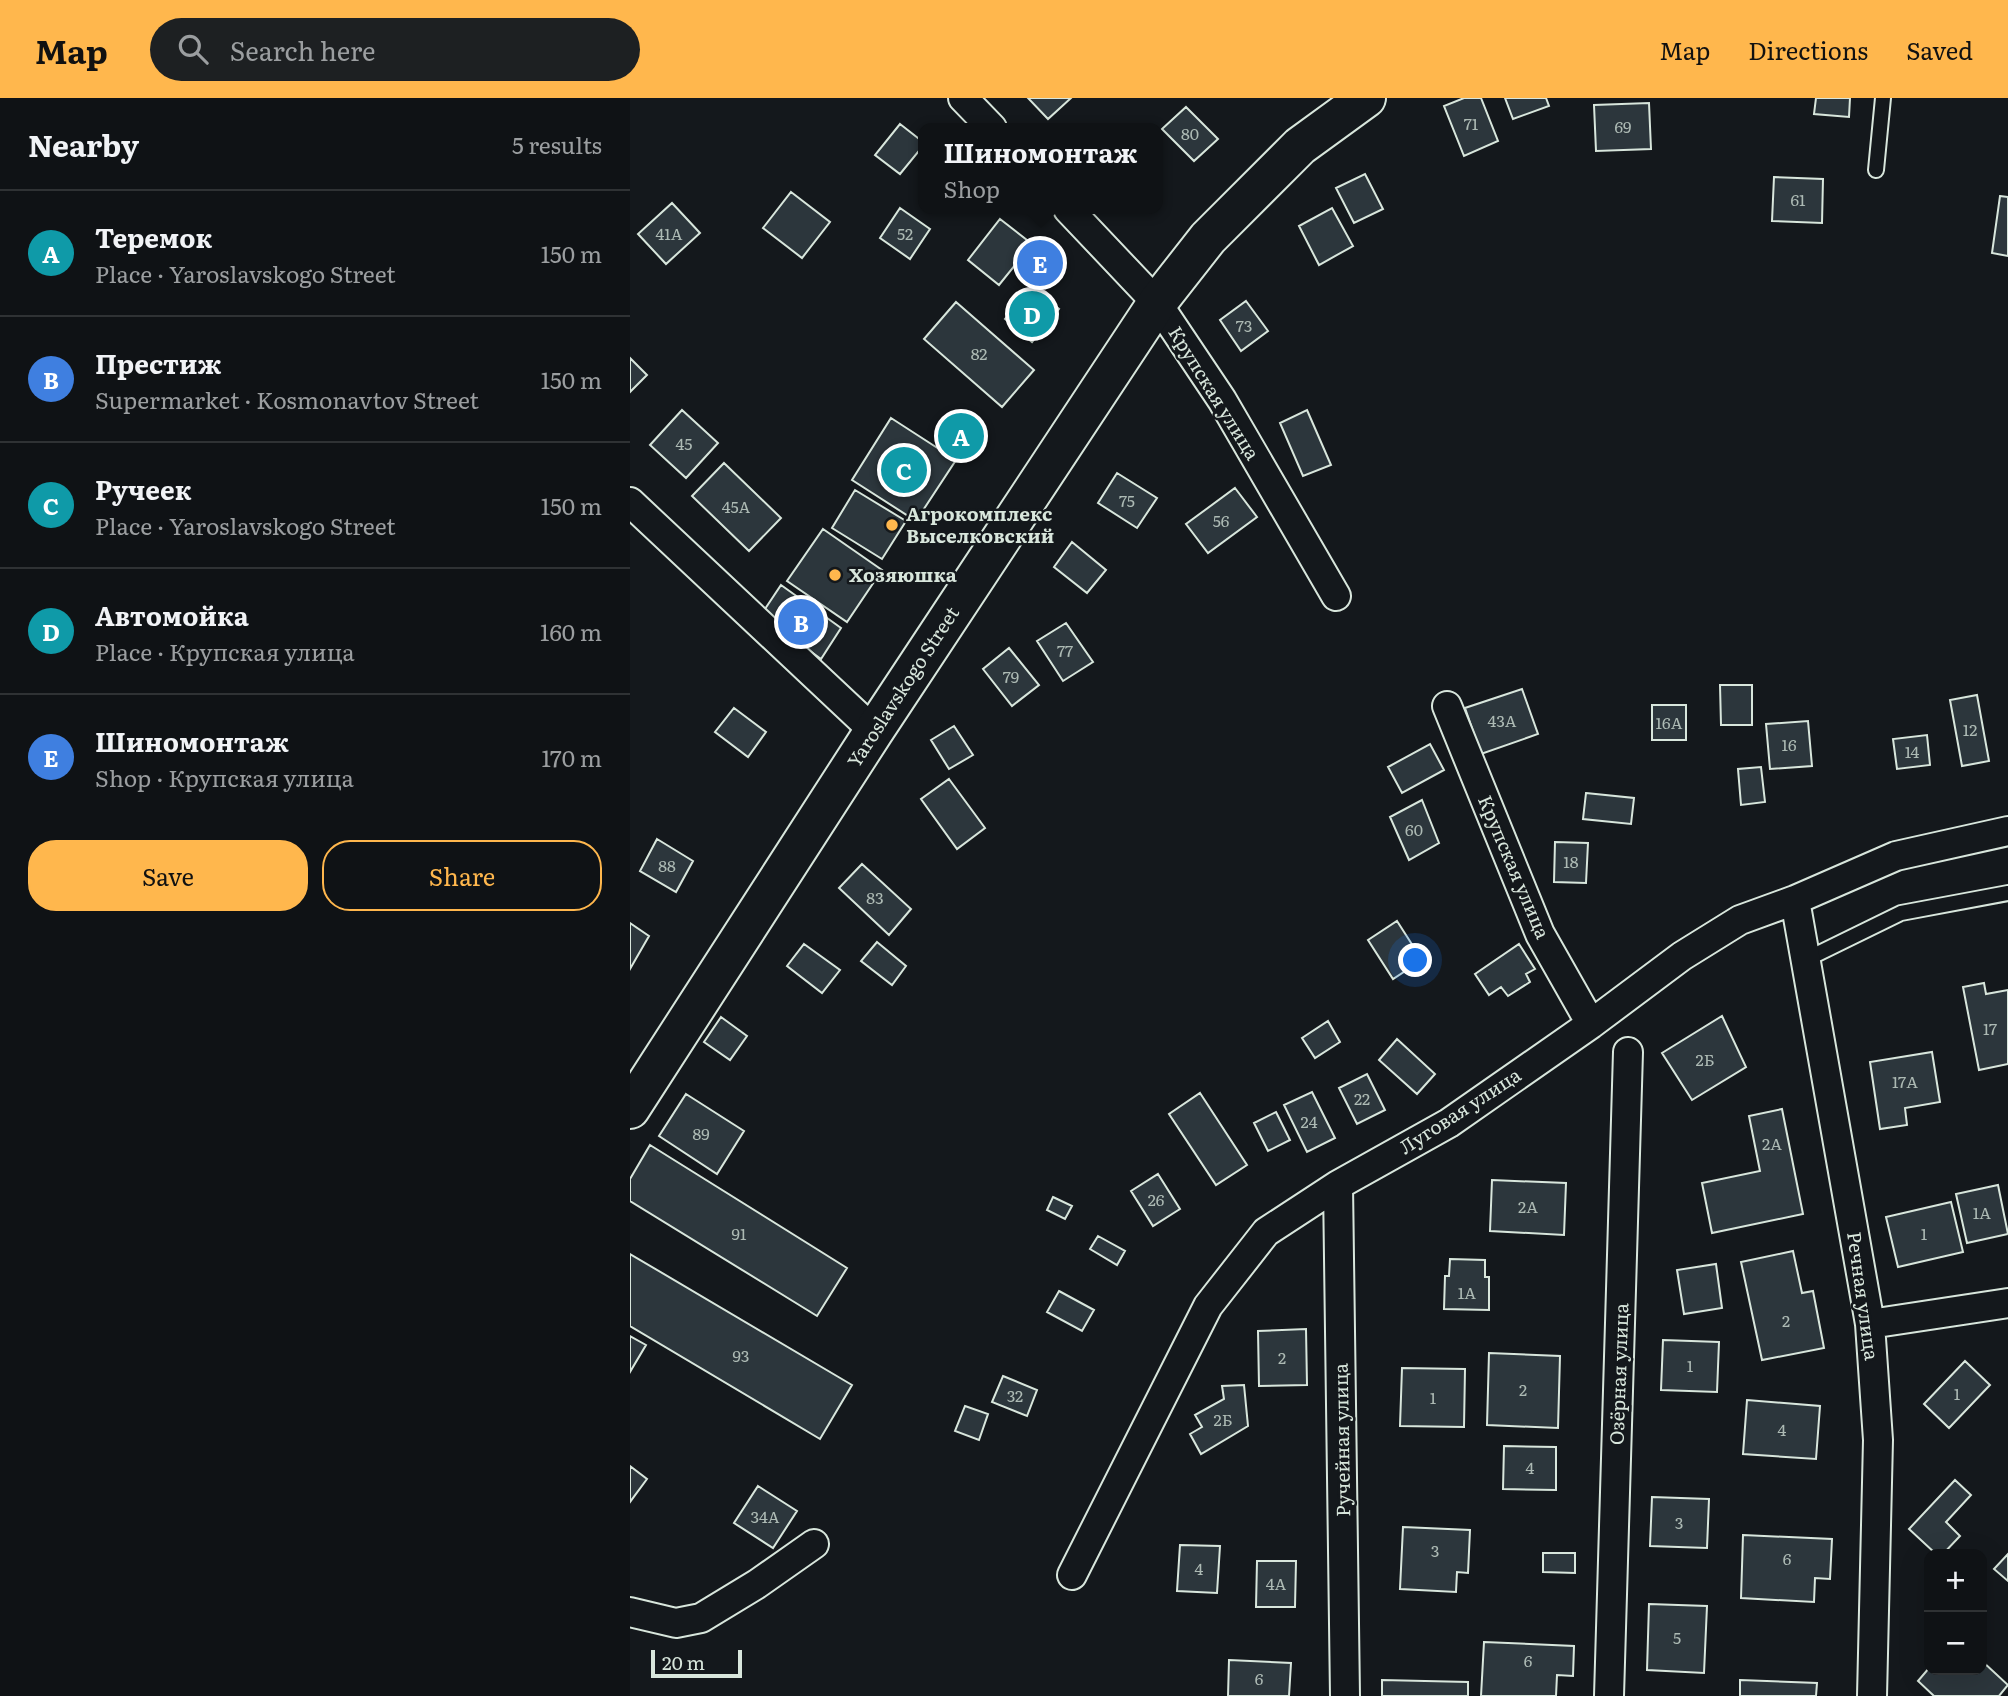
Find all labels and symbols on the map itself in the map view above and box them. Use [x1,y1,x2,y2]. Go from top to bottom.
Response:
house number: 71 [1464,111,1479,135]
house number: 69 [1615,114,1631,138]
house number: 80 [1181,121,1199,145]
house number: 61 [1790,187,1806,211]
house number: 41А [655,221,683,245]
house number: 52 [897,221,913,245]
pin: E [1017,237,1063,289]
pin: D [1009,288,1055,340]
house number: 73 [1236,313,1252,337]
street label: Крупская улица [1162,320,1268,466]
house number: 82 [971,341,987,365]
pin: A [938,410,984,462]
house number: 45 [676,431,692,455]
pin: C [881,444,927,496]
house number: 75 [1119,488,1135,512]
house number: 45А [722,494,751,518]
place label: Агрокомплекс Выселковский [906,499,1054,549]
house number: 56 [1213,508,1230,532]
marker: Агрокомплекс Выселковский [884,517,900,533]
place label: Хозяюшка [849,560,957,588]
marker: Хозяюшка [827,567,843,583]
pin: B [778,596,824,648]
street label: Yaroslavskogo Street [839,600,965,773]
house number: 77 [1057,638,1073,662]
house number: 79 [1003,664,1019,688]
house number: 43А [1487,708,1517,732]
house number: 16А [1656,710,1683,734]
house number: 12 [1963,717,1977,741]
house number: 16 [1781,732,1797,756]
house number: 14 [1905,739,1920,763]
street label: Крупская улица [1472,791,1558,943]
house number: 60 [1405,817,1423,841]
house number: 18 [1563,849,1579,873]
house number: 88 [658,853,676,877]
house number: 83 [866,885,884,909]
your location [1398,943,1432,977]
house number: 17 [1983,1016,1997,1040]
house number: 2Б [1696,1047,1714,1071]
street label: Луговая улица [1393,1060,1526,1160]
house number: 17А [1892,1069,1918,1093]
house number: 22 [1354,1086,1370,1110]
house number: 24 [1301,1109,1318,1133]
house number: 89 [692,1121,710,1145]
house number: 2А [1762,1131,1782,1155]
house number: 26 [1148,1187,1165,1211]
house number: 2А [1518,1194,1538,1218]
house number: 1А [1973,1200,1991,1224]
house number: 91 [732,1221,747,1245]
house number: 1 [1921,1221,1928,1245]
street label: Речная улица [1841,1230,1887,1363]
house number: 1А [1458,1280,1476,1304]
street label: Озёрная улица [1602,1302,1634,1445]
house number: 2 [1782,1308,1790,1332]
house number: 93 [732,1343,750,1367]
house number: 2 [1278,1345,1286,1369]
house number: 1 [1687,1353,1694,1377]
street label: Ручейная улица [1326,1362,1356,1517]
house number: 2 [1519,1377,1527,1401]
house number: 1 [1954,1381,1961,1405]
house number: 32 [1007,1383,1023,1407]
house number: 1 [1430,1385,1437,1409]
house number: 2Б [1214,1407,1232,1431]
house number: 4 [1778,1417,1787,1441]
house number: 4 [1526,1455,1535,1479]
house number: 34А [750,1504,780,1528]
house number: 3 [1675,1510,1683,1534]
house number: 3 [1431,1538,1439,1562]
house number: 6 [1783,1546,1792,1570]
house number: 4 [1195,1556,1204,1580]
house number: 4А [1266,1571,1287,1595]
house number: 5 [1673,1625,1681,1649]
scale bar [651,1647,742,1679]
house number: 6 [1524,1648,1533,1672]
house number: 6 [1255,1666,1264,1690]

